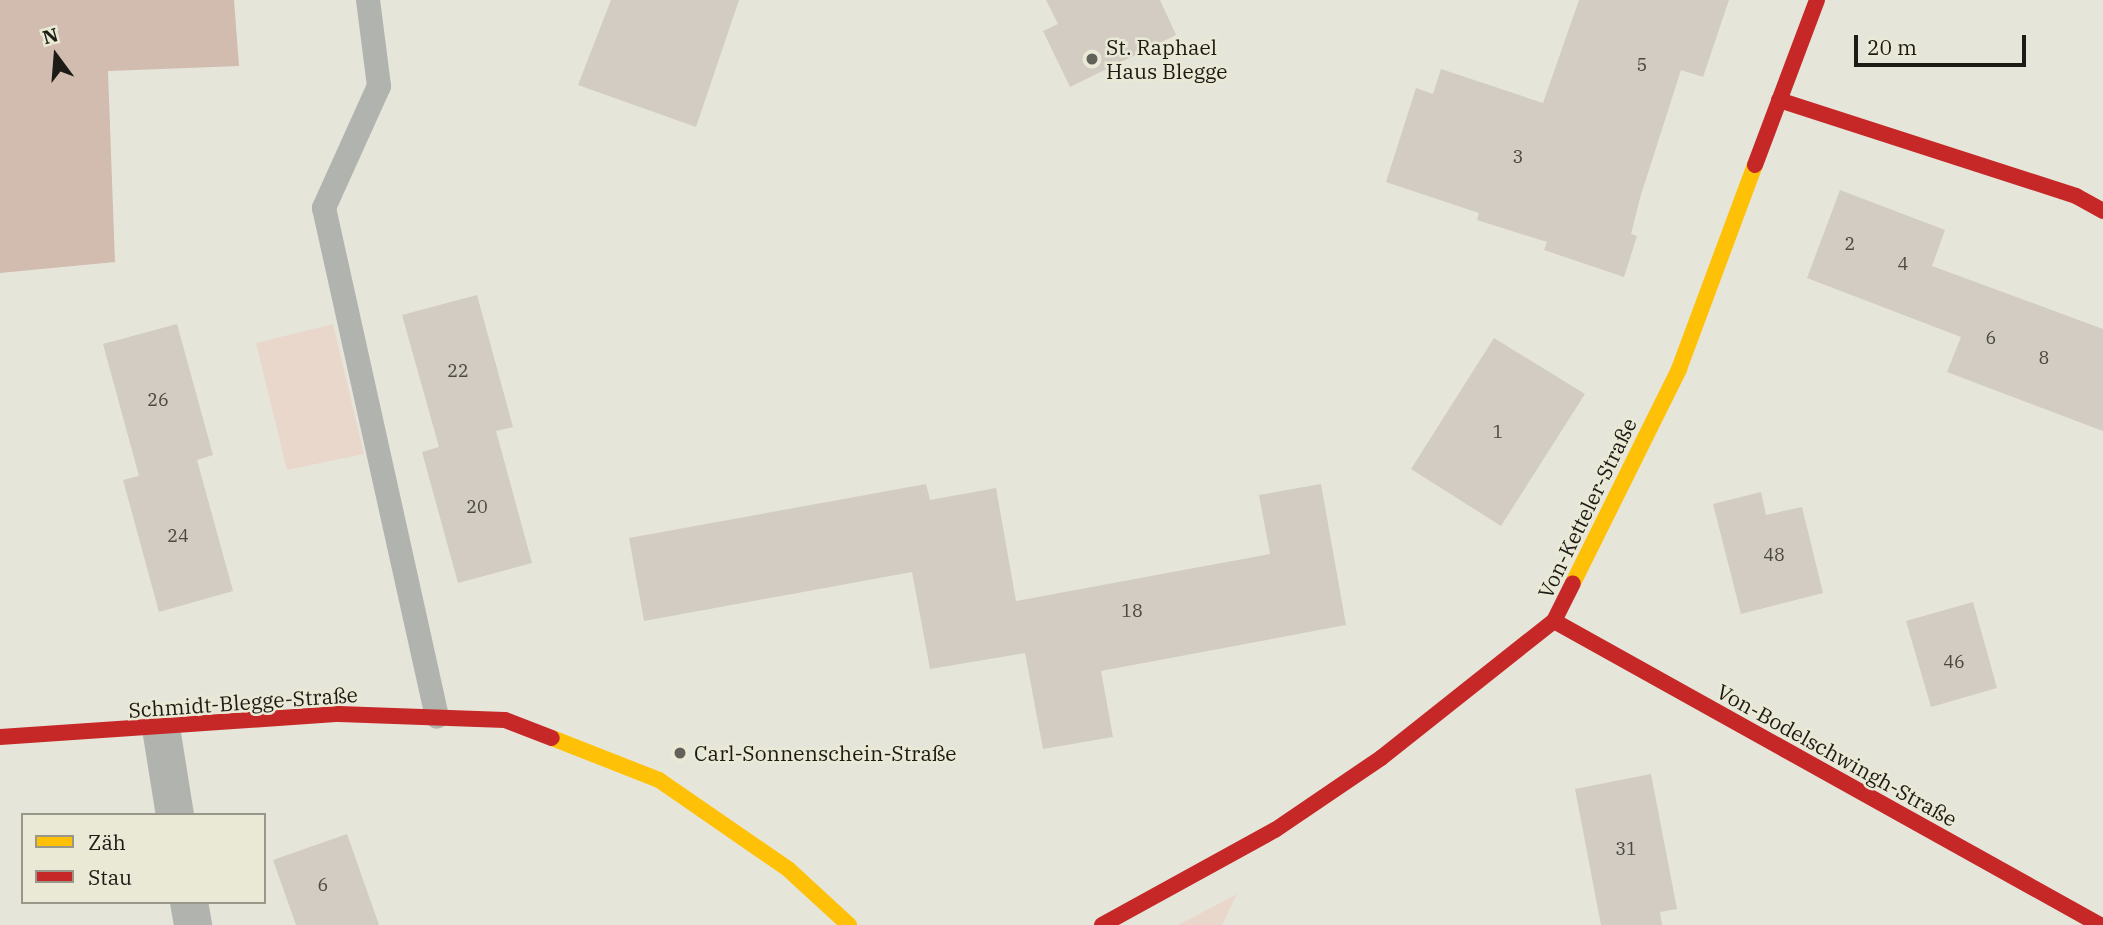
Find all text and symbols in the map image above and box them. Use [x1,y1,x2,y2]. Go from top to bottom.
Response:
north arrow [21,21,91,91]
scale bar [1858,21,2030,65]
text: N [40,22,61,49]
text: 20 m [1867,33,1917,61]
place label: St. Raphael Haus Blegge [1106,34,1228,84]
marker: St. Raphael Haus Blegge [1084,51,1100,67]
house number: 5 [1637,54,1647,76]
house number: 3 [1513,146,1523,168]
house number: 2 [1845,233,1855,255]
house number: 4 [1898,253,1908,275]
house number: 6 [1986,327,1996,349]
house number: 8 [2039,347,2049,369]
house number: 22 [447,360,469,382]
house number: 26 [147,389,169,411]
street label: Von-Ketteler-Straße [1532,414,1642,602]
house number: 1 [1493,421,1503,443]
house number: 20 [466,496,488,518]
house number: 24 [167,525,189,547]
house number: 48 [1763,544,1785,566]
house number: 18 [1121,600,1143,622]
house number: 46 [1943,651,1965,673]
street label: Von-Bodelschwingh-Straße [1713,678,1961,832]
street label: Schmidt-Blegge-Straße [127,681,359,723]
place label: Carl-Sonnenschein-Straße [694,740,957,766]
marker: Carl-Sonnenschein-Straße [672,745,688,761]
legend [21,813,266,904]
text: Zäh [88,828,126,856]
house number: 31 [1615,838,1637,860]
text: Stau [88,863,132,891]
house number: 6 [318,874,328,896]

